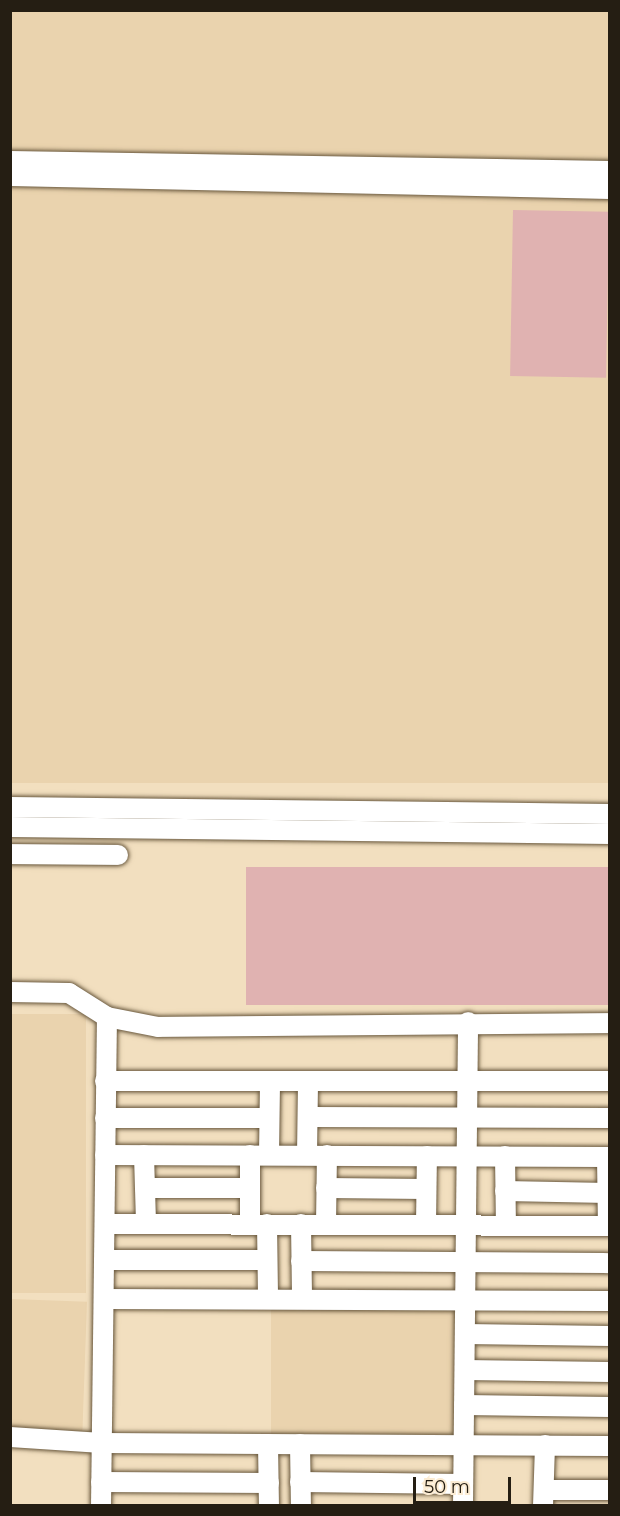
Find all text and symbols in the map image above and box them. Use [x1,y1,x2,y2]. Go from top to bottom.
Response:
scale bar [416,1465,514,1503]
text: 50 m [424,1476,470,1498]

